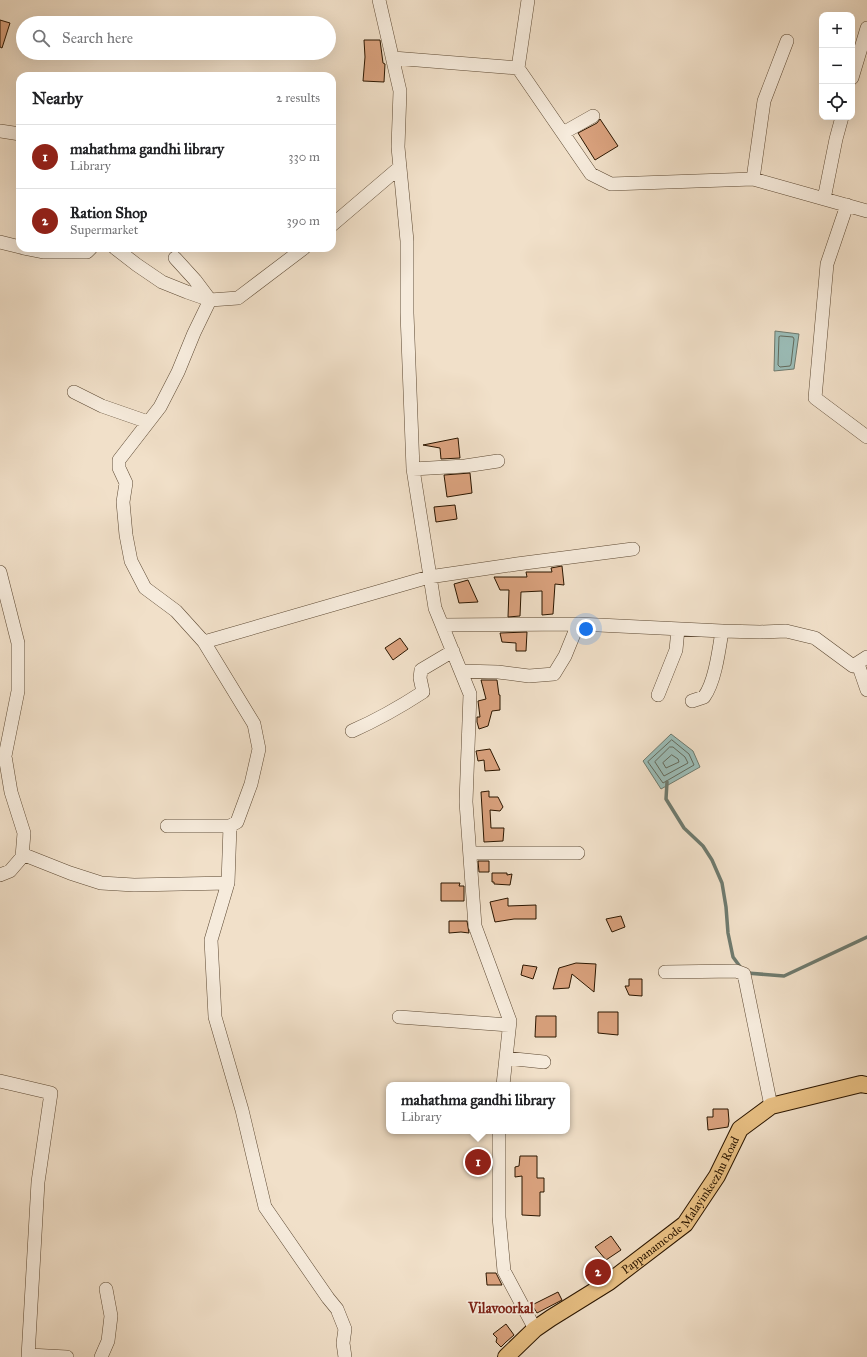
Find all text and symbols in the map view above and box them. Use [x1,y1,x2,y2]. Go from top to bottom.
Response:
map controls [819,12,855,120]
button: + [819,12,855,48]
search box [16,16,336,60]
icon: search [30,27,52,49]
text: Search here [62,29,133,47]
button: − [819,48,855,84]
button: locate [819,84,855,120]
text: Nearby [32,88,83,109]
text: 2 results [276,90,320,106]
text: mahathma gandhi library [70,140,224,158]
text: 1 [42,149,48,165]
text: 330 m [288,149,320,165]
text: Library [70,158,111,174]
text: Ration Shop [70,204,147,222]
text: 2 [42,213,48,229]
text: 390 m [287,213,320,229]
text: Supermarket [70,222,138,238]
your location [576,619,596,639]
popup [386,1082,570,1134]
text: mahathma gandhi library [401,1091,555,1109]
text: Library [401,1109,442,1125]
street label: Pappanamcode Malayinkeezhu Road [619,1134,742,1277]
pin: 1 [465,1147,491,1177]
pin: 2 [585,1257,611,1287]
district label: Vilavoorkal [467,1300,535,1317]

